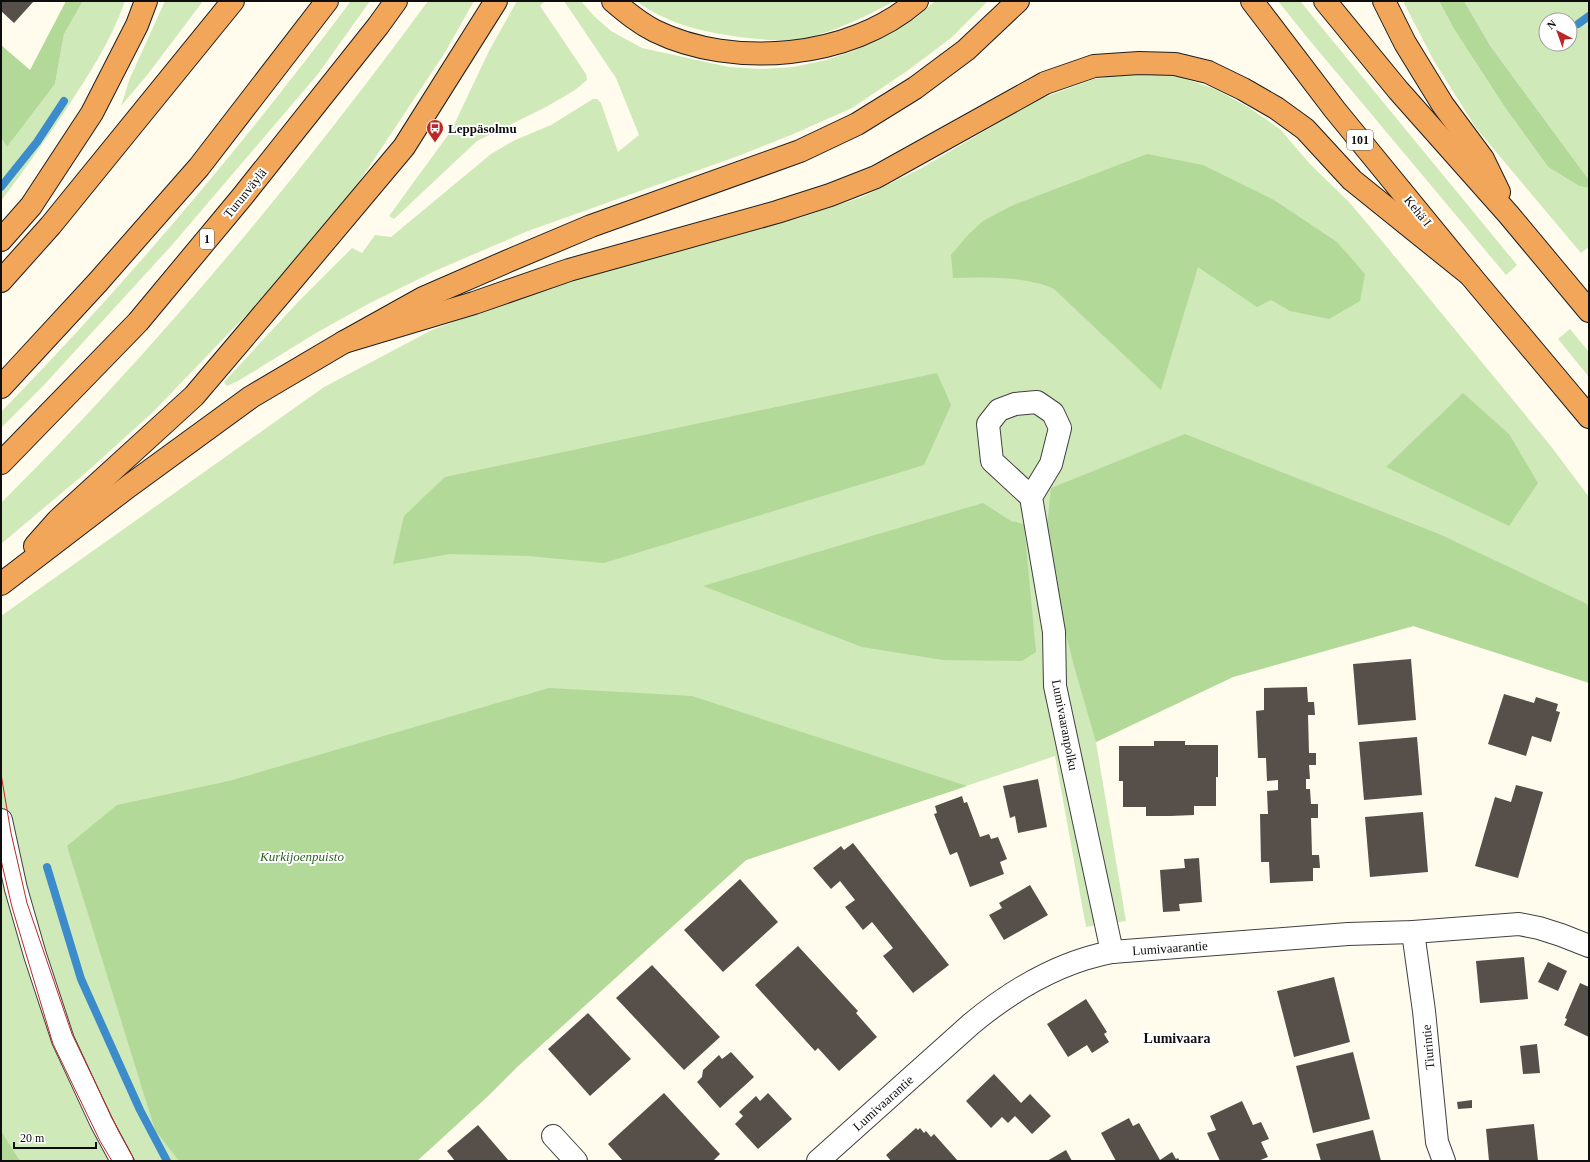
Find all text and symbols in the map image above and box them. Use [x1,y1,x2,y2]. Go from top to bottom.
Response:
north arrow [1538,12,1578,52]
text: N [1545,17,1558,32]
bus stop icon: Leppäsolmu [425,118,445,143]
place label: Leppäsolmu [448,121,517,136]
road number: 101 [1347,130,1373,150]
street label: Turunväylä [220,165,270,221]
street label: Kehä I [1401,193,1435,229]
road number: 1 [200,229,214,249]
street label: Lumivaaranpolku [1049,678,1081,772]
park label: Kurkijoenpuisto [259,849,344,864]
street label: Lumivaarantie [1132,938,1209,958]
street label: Tiurintie [1419,1024,1437,1070]
district label: Lumivaara [1144,1031,1210,1046]
street label: Lumivaarantie [850,1072,916,1134]
scale bar [14,1124,96,1150]
text: 20 m [20,1131,45,1145]

